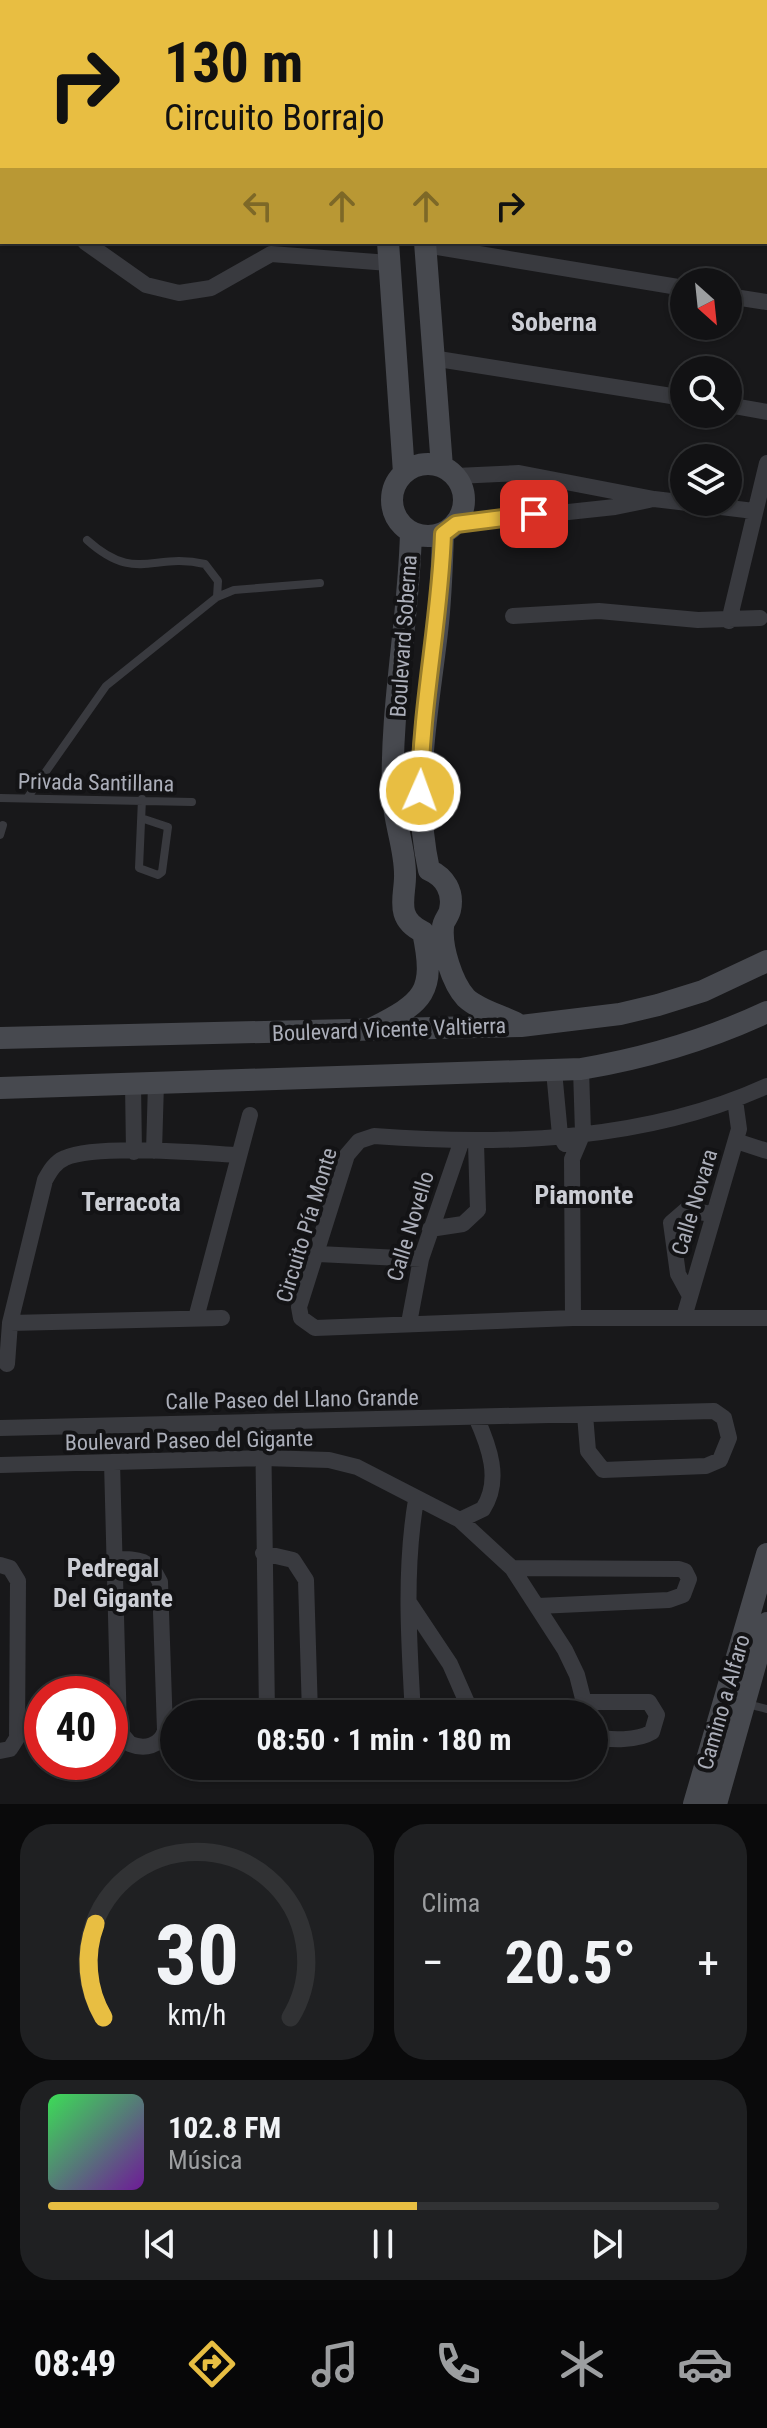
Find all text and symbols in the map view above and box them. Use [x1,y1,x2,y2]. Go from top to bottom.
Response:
text: 130 m [164,30,303,96]
icon: right [32,32,136,136]
text: Circuito Borrajo [164,97,385,139]
icon: left [236,184,280,228]
icon: ahead [320,184,364,228]
icon: ahead [404,184,448,228]
icon: right [488,184,532,228]
north arrow [670,268,742,340]
map controls [670,268,742,516]
district label: Soberna [511,307,597,337]
button: search [670,356,742,428]
button: layers [670,444,742,516]
pin [500,480,568,548]
icon: arrive [512,492,556,536]
street label: Boulevard Soberna [385,554,422,718]
position arrow [378,749,462,833]
street label: Privada Santillana [18,769,174,796]
street label: Boulevard Vicente Valtierra [271,1013,507,1046]
street label: Circuito Pía Monte [271,1145,342,1305]
street label: Calle Novara [667,1146,722,1258]
street label: Calle Novello [382,1168,439,1284]
district label: Piamonte [534,1180,634,1210]
district label: Terracota [81,1187,181,1217]
street label: Calle Paseo del Llano Grande [165,1385,419,1414]
street label: Boulevard Paseo del Gigante [65,1426,313,1455]
district label: Pedregal Del Gigante [53,1553,173,1613]
street label: Camino a Alfaro [692,1632,755,1773]
speed limit sign: 40 [24,1676,128,1780]
text: 08:50 · 1 min · 180 m [257,1722,511,1757]
text: Clima [422,1888,480,1918]
text: 30 [155,1907,239,2004]
text: 20.5° [504,1927,636,1998]
text: − [422,1937,444,1989]
text: + [697,1937,719,1989]
text: km/h [167,1998,226,2032]
text: 102.8 FM [168,2110,281,2145]
text: Música [168,2145,243,2175]
icon: previous [138,2222,182,2266]
icon: pause [361,2222,405,2266]
icon: next [585,2222,629,2266]
icon: directions [184,2336,240,2392]
icon: music [307,2336,363,2392]
icon: phone [430,2336,486,2392]
icon: climate [554,2336,610,2392]
icon: car [677,2336,733,2392]
text: 08:49 [34,2343,116,2385]

